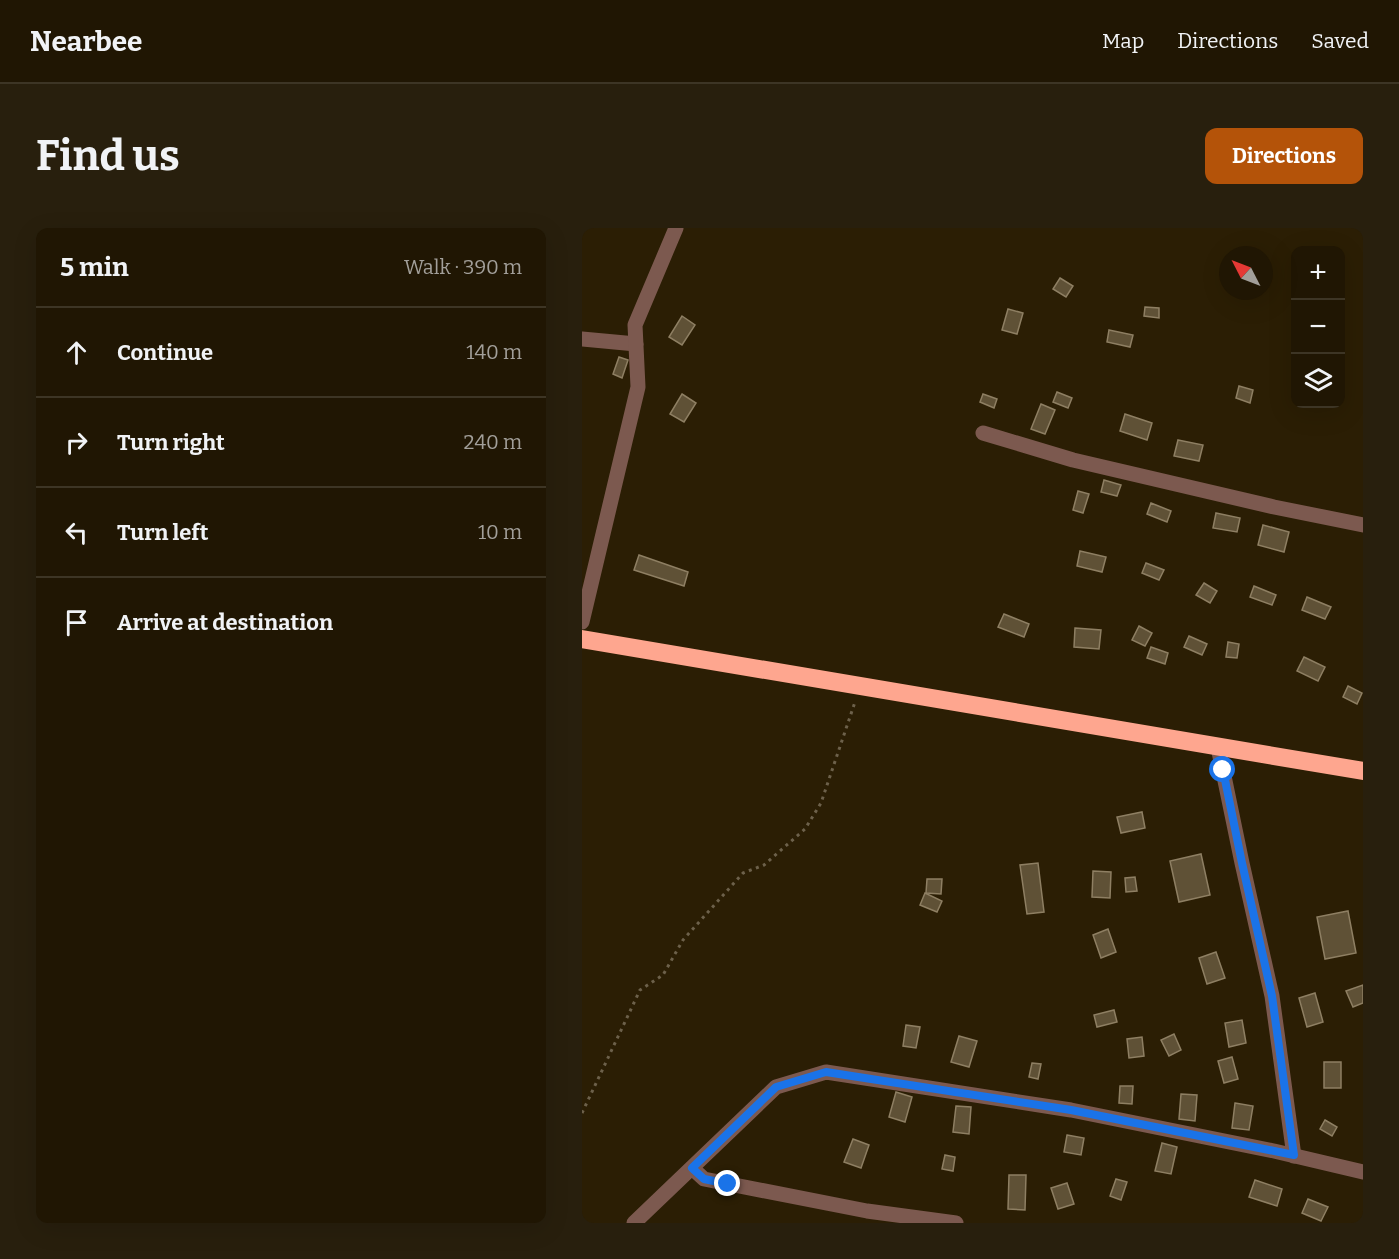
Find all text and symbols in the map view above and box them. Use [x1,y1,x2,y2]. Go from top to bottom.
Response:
text: Nearbee [30,25,142,58]
text: Map [1102,28,1144,54]
text: Directions [1177,28,1278,54]
text: Saved [1311,28,1369,54]
button: Directions [1205,128,1363,184]
text: Find us [36,131,180,181]
north arrow [1219,246,1273,300]
map controls [1291,246,1345,408]
button: + [1291,246,1345,300]
text: 5 min [60,252,129,283]
text: Walk · 390 m [404,255,522,279]
button: − [1291,300,1345,354]
icon: ahead [60,336,93,369]
text: Continue [117,339,213,366]
text: 140 m [466,340,522,364]
button: layers [1291,354,1345,408]
icon: right [60,426,93,459]
text: Turn right [117,429,225,456]
text: 240 m [464,430,522,454]
icon: left [60,516,93,549]
text: Turn left [117,519,209,546]
text: 10 m [478,520,522,544]
icon: arrive [60,606,93,639]
text: Arrive at destination [117,609,333,636]
route start [1209,756,1235,782]
route end [714,1170,740,1196]

